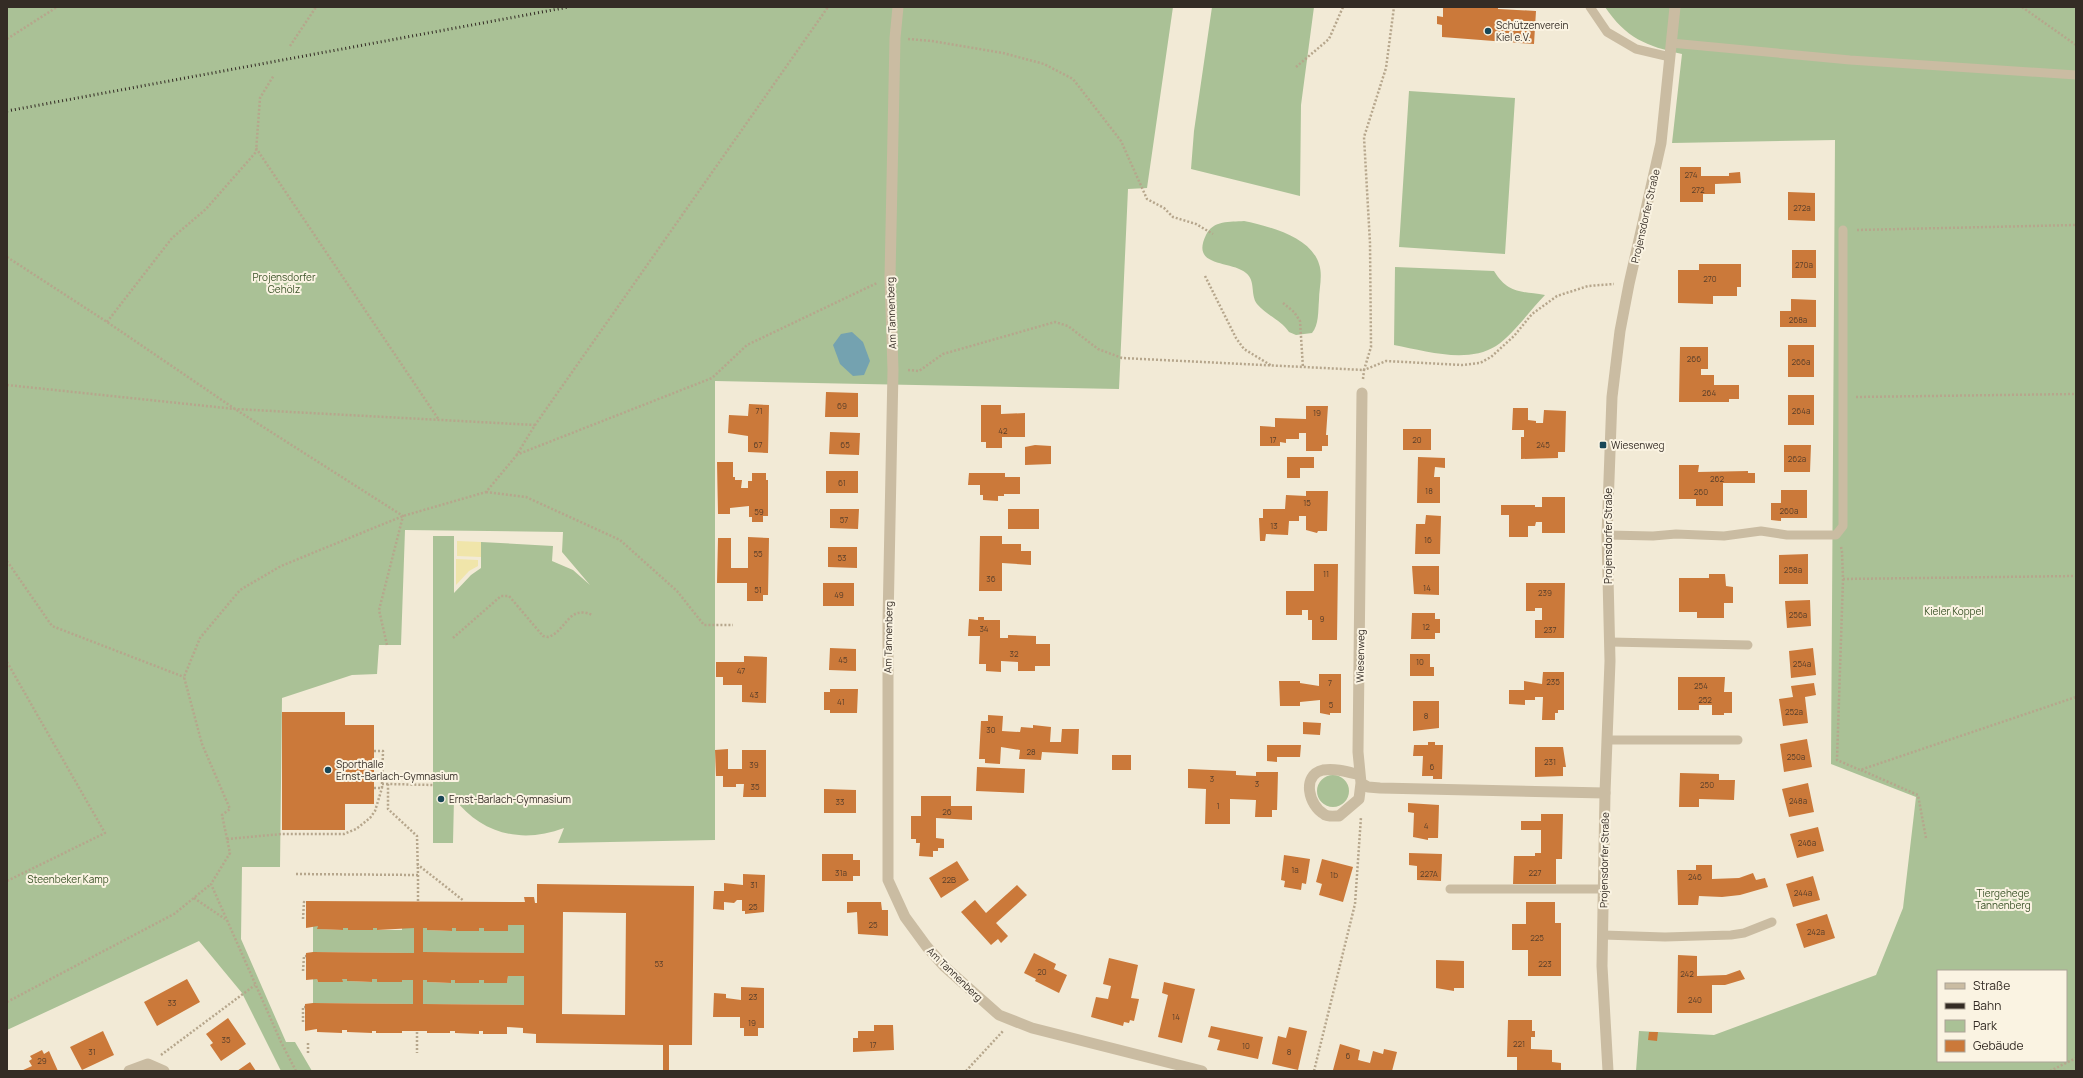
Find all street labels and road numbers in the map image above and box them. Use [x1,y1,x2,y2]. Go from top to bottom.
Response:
street label: Projensdorfer Straße [1627,167,1663,264]
street label: Am Tannenberg [883,277,899,349]
street label: Projensdorfer Straße [1601,488,1615,584]
street label: Am Tannenberg [880,601,896,673]
street label: Wiesenweg [1353,629,1367,683]
street label: Projensdorfer Straße [1596,812,1612,908]
street label: Am Tannenberg [924,944,986,1004]

